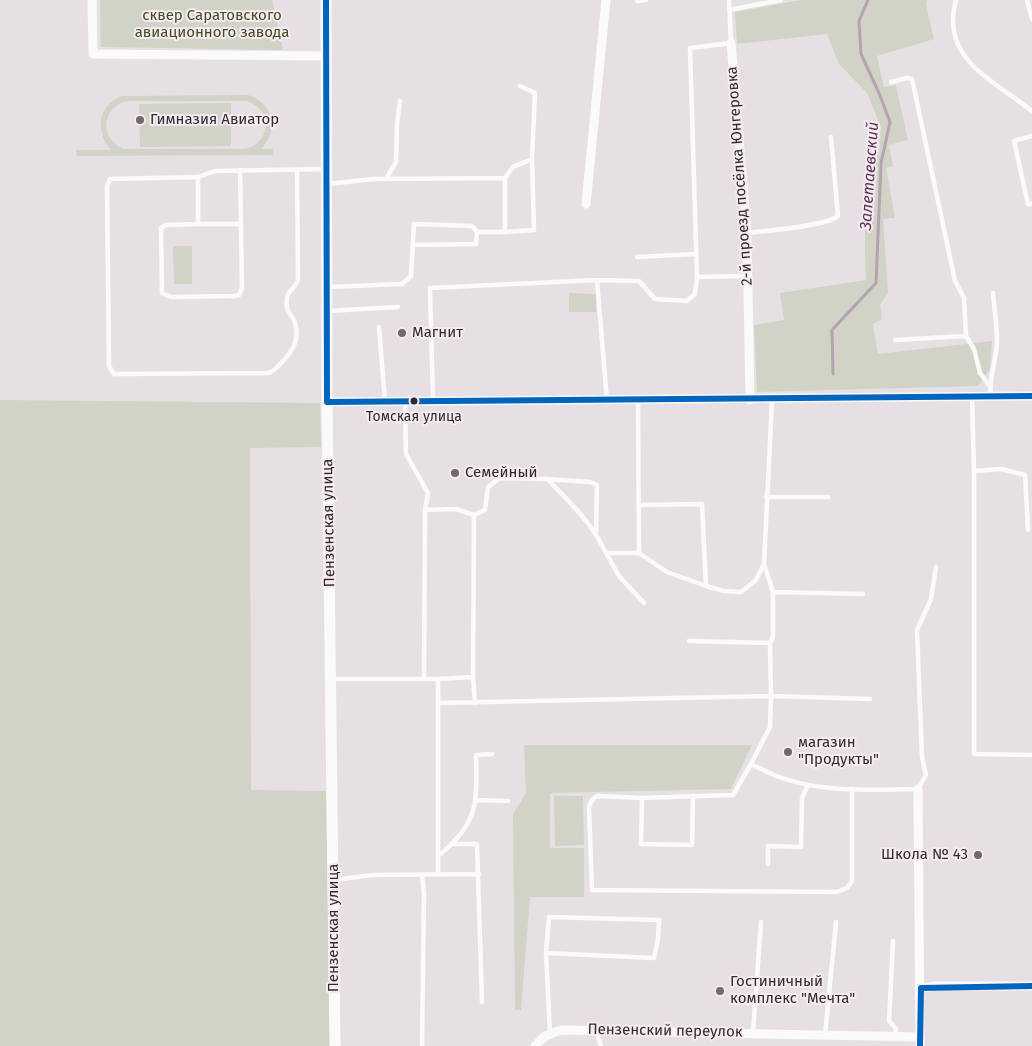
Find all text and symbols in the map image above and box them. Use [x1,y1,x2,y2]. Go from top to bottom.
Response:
park label: сквер Саратовского авиационного завода [135,7,289,42]
street label: 2-й проезд посёлка Юнгеровка [723,66,757,286]
place label: Гимназия Авиатор [150,111,279,129]
marker: Гимназия Авиатор [134,114,146,126]
water label: Залетаевский [857,121,883,231]
place label: Магнит [412,324,463,342]
marker: Магнит [396,327,408,339]
marker: Томская улица [409,396,419,406]
place label: Томская улица [366,409,462,425]
street label: Пензенская улица [319,459,339,587]
place label: Семейный [465,464,537,482]
marker: Семейный [449,467,461,479]
place label: магазин "Продукты" [798,734,879,769]
marker: магазин "Продукты" [782,746,794,758]
place label: Школа № 43 [881,846,968,864]
marker: Школа № 43 [972,849,984,861]
street label: Пензенская улица [325,864,343,992]
place label: Гостиничный комплекс "Мечта" [730,973,855,1008]
marker: Гостиничный комплекс "Мечта" [714,985,726,997]
street label: Пензенский переулок [587,1021,743,1041]

